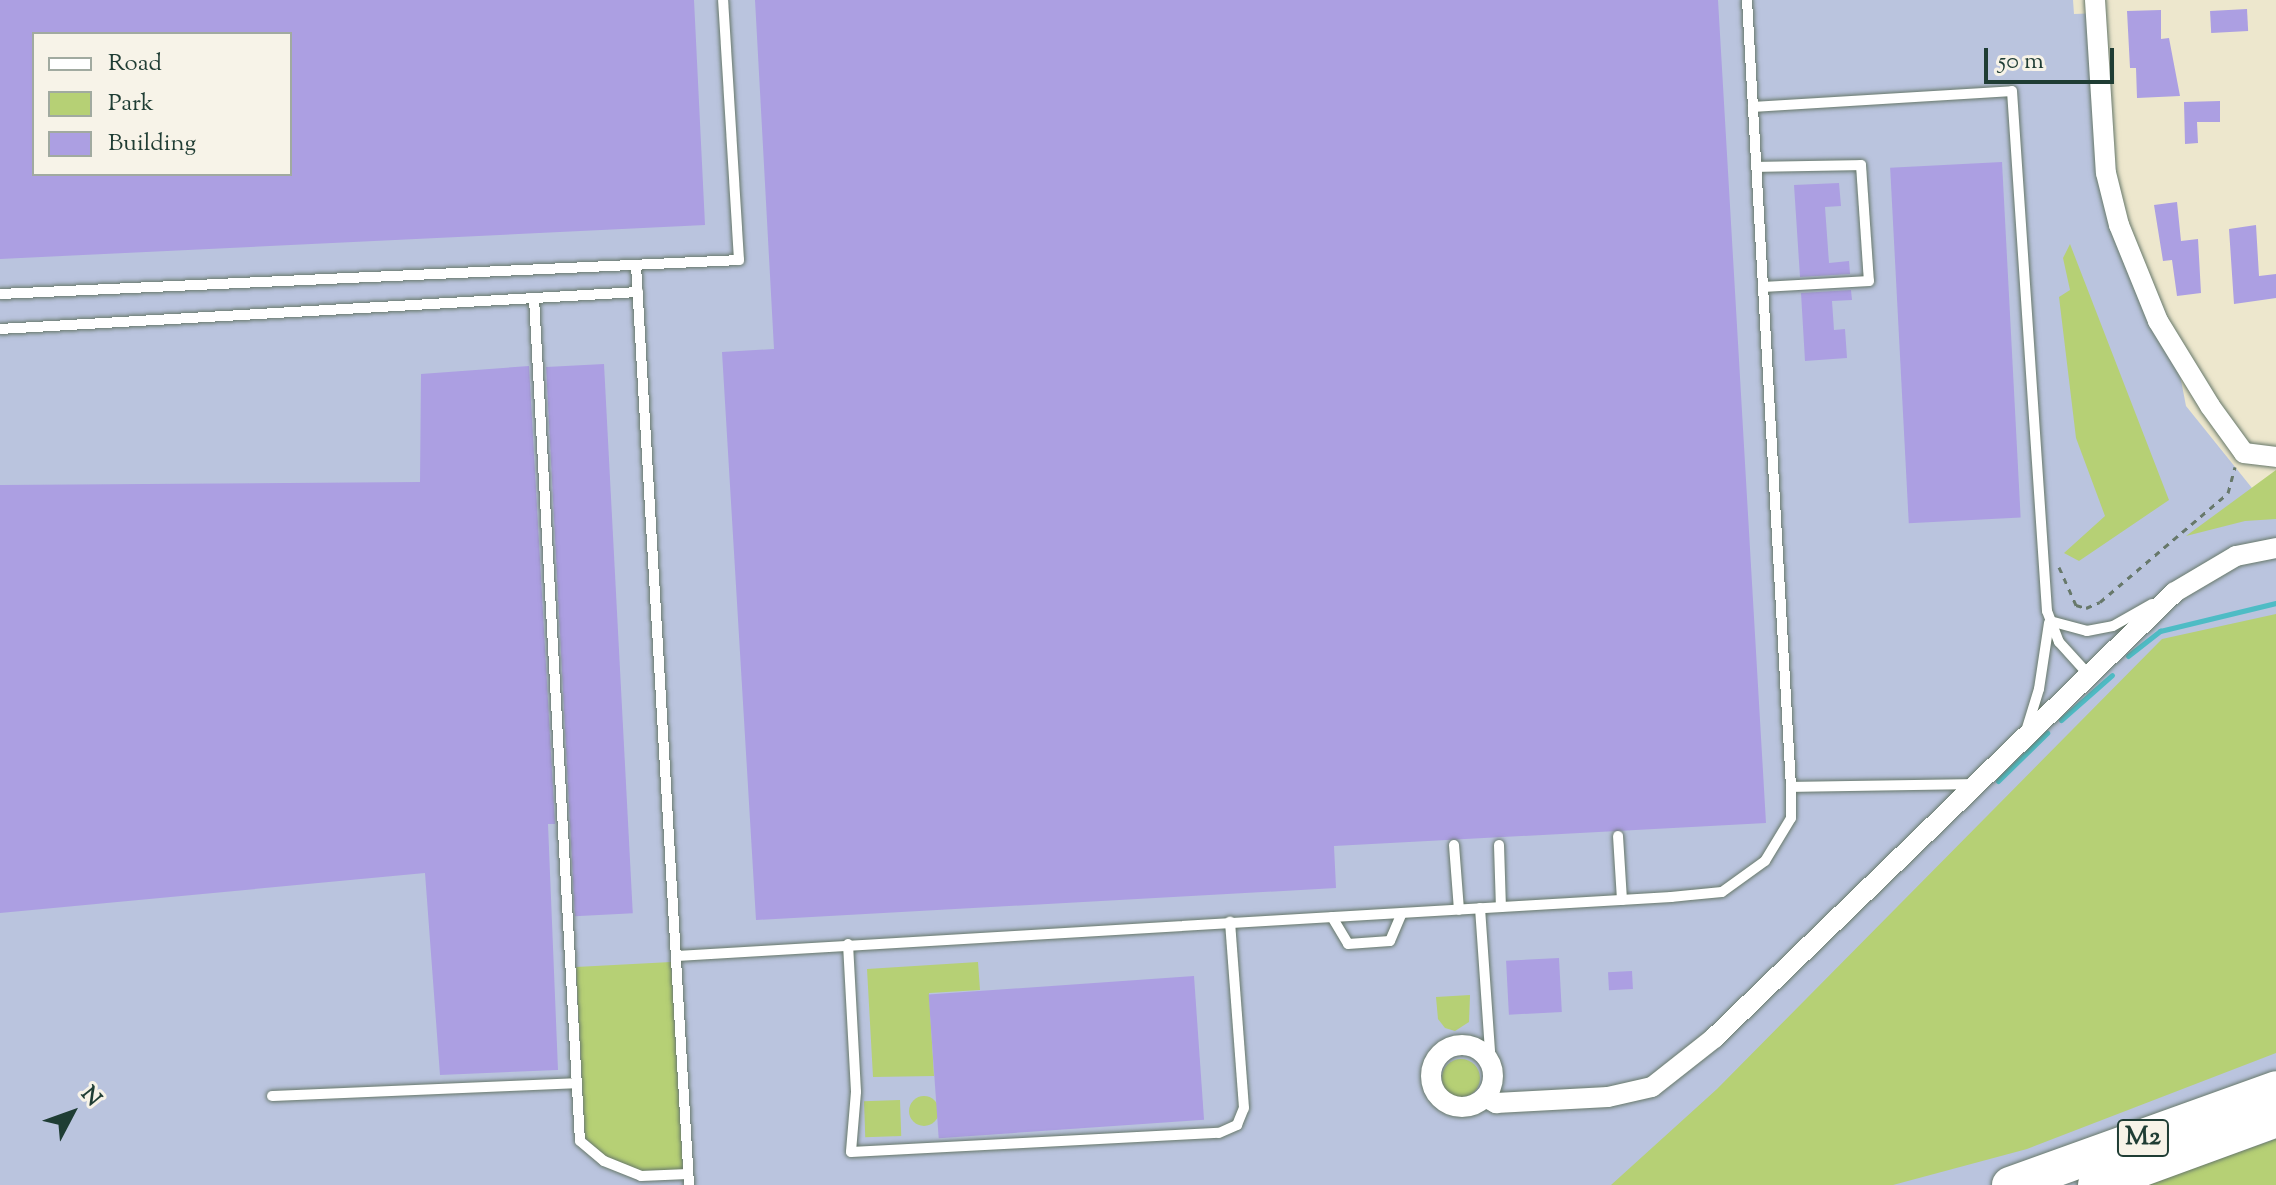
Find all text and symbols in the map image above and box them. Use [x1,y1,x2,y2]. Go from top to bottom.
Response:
legend [32,32,292,176]
scale bar [1988,32,2118,82]
text: 50 m [1998,45,2044,79]
text: Road [108,47,162,81]
text: Park [108,87,154,121]
text: Building [108,127,196,161]
north arrow [32,1073,112,1153]
text: N [72,1080,108,1114]
road number: M2 [2115,1116,2171,1160]

